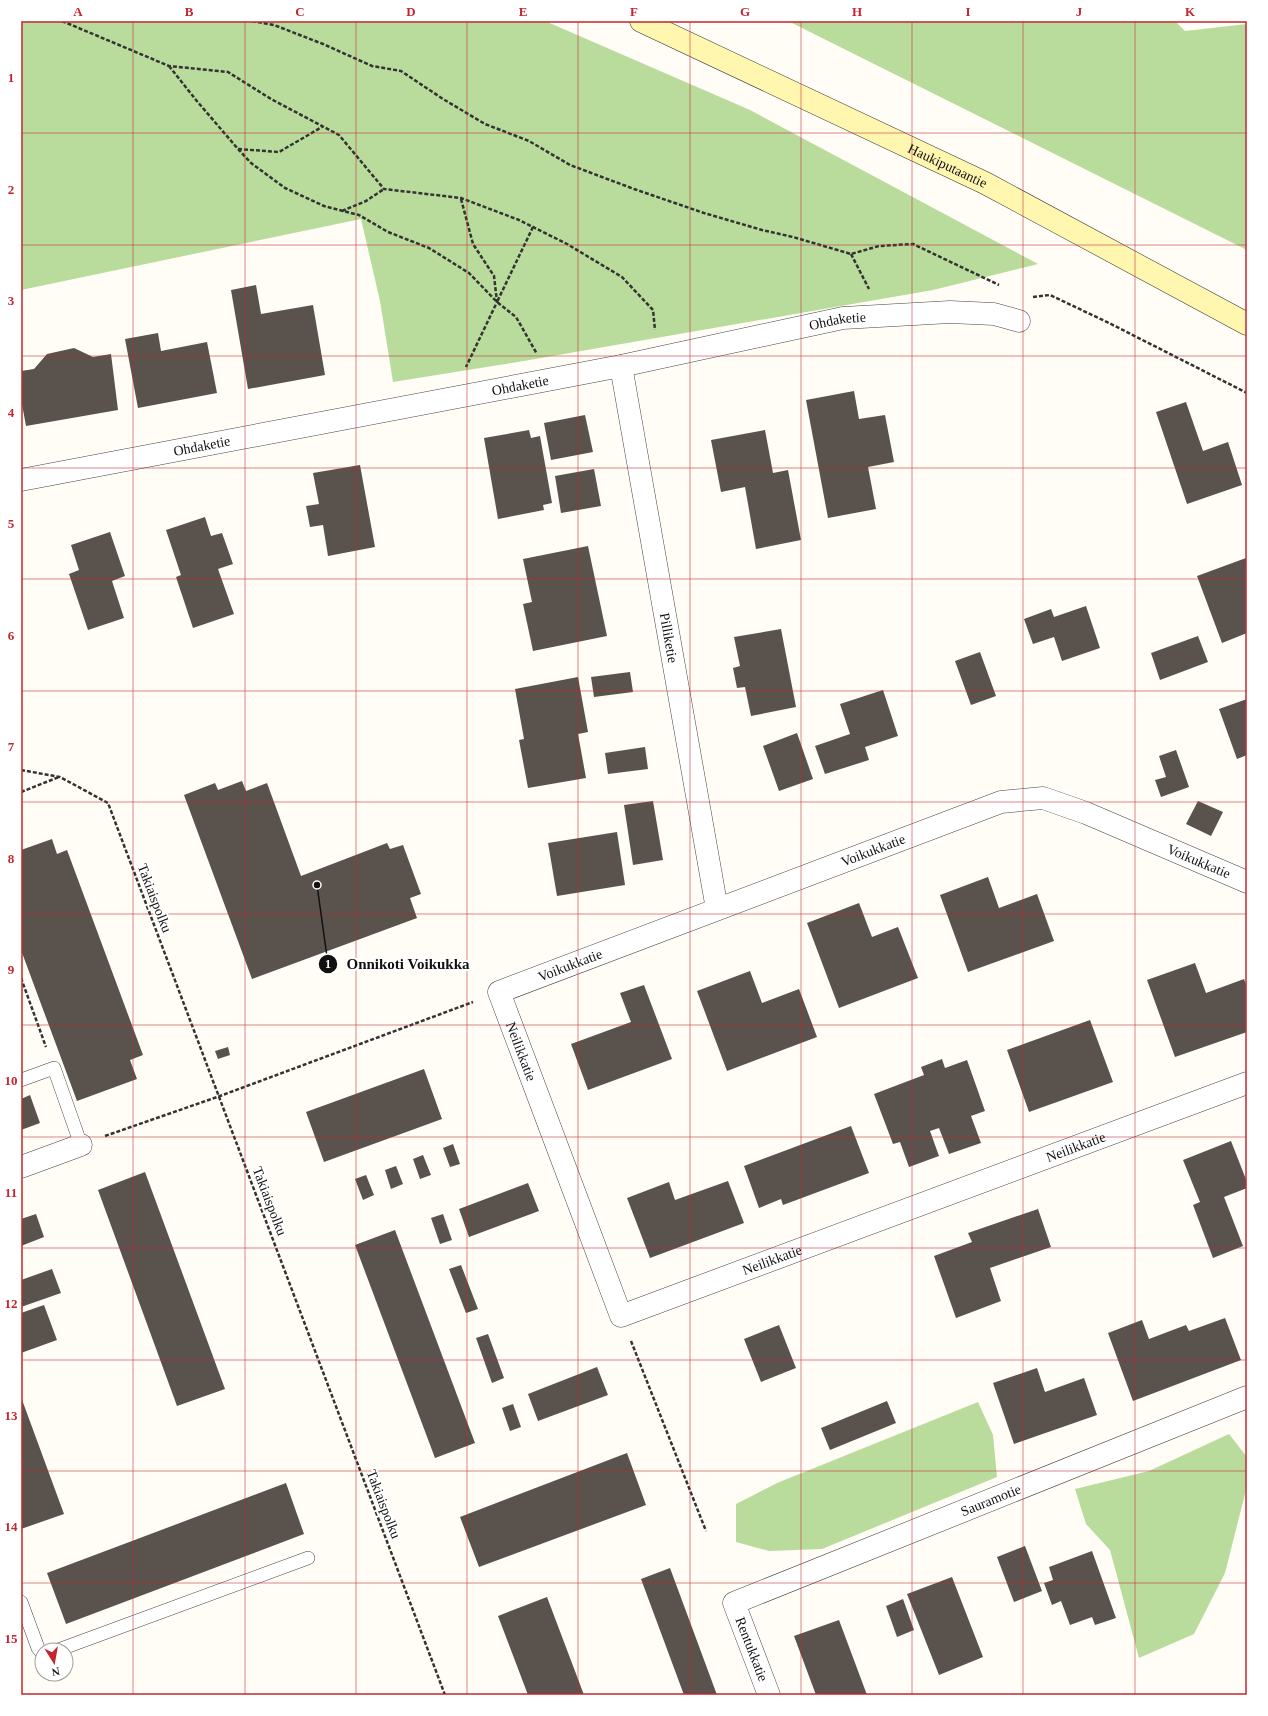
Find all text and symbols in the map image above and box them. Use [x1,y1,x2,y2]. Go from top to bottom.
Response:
text: A [73,4,83,19]
text: B [185,4,194,19]
text: C [295,4,305,19]
text: D [406,4,416,19]
text: E [519,4,527,19]
text: F [630,4,638,19]
text: G [740,4,750,19]
text: H [852,4,862,19]
text: I [965,4,971,19]
text: J [1076,4,1083,19]
text: K [1185,4,1196,19]
text: 1 [8,70,14,85]
street label: Haukiputaantie [906,141,989,191]
text: 2 [8,182,14,197]
text: 3 [8,293,15,308]
street label: Ohdaketie [808,310,866,333]
street label: Ohdaketie [490,373,550,398]
text: 4 [8,405,15,420]
street label: Ohdaketie [172,433,232,459]
text: 5 [8,516,15,531]
street label: Pilliketie [657,612,680,664]
text: 6 [8,628,15,643]
text: 7 [8,739,15,754]
street label: Voikukkatie [839,831,907,870]
street label: Voikukkatie [1165,841,1233,882]
text: 8 [8,851,15,866]
street label: Takiaispolku [135,862,174,935]
street label: Voikukkatie [536,946,604,985]
callout: Onnikoti Voikukka [318,950,477,977]
text: Onnikoti Voikukka [347,956,470,972]
text: 1 [325,957,331,971]
text: 9 [8,962,15,977]
street label: Neilikkatie [503,1020,539,1083]
text: 10 [5,1073,18,1088]
street label: Neilikkatie [1044,1129,1108,1165]
street label: Takiaispolku [250,1165,289,1238]
text: 11 [5,1185,17,1200]
street label: Neilikkatie [740,1242,804,1278]
text: 12 [5,1296,18,1311]
text: 13 [5,1408,18,1423]
street label: Takiaispolku [364,1468,403,1541]
street label: Sauramotie [958,1482,1023,1519]
text: 14 [5,1519,18,1534]
street label: Rentukkatie [732,1615,771,1683]
text: 15 [5,1631,18,1646]
north arrow [34,1642,74,1682]
text: N [51,1665,61,1678]

